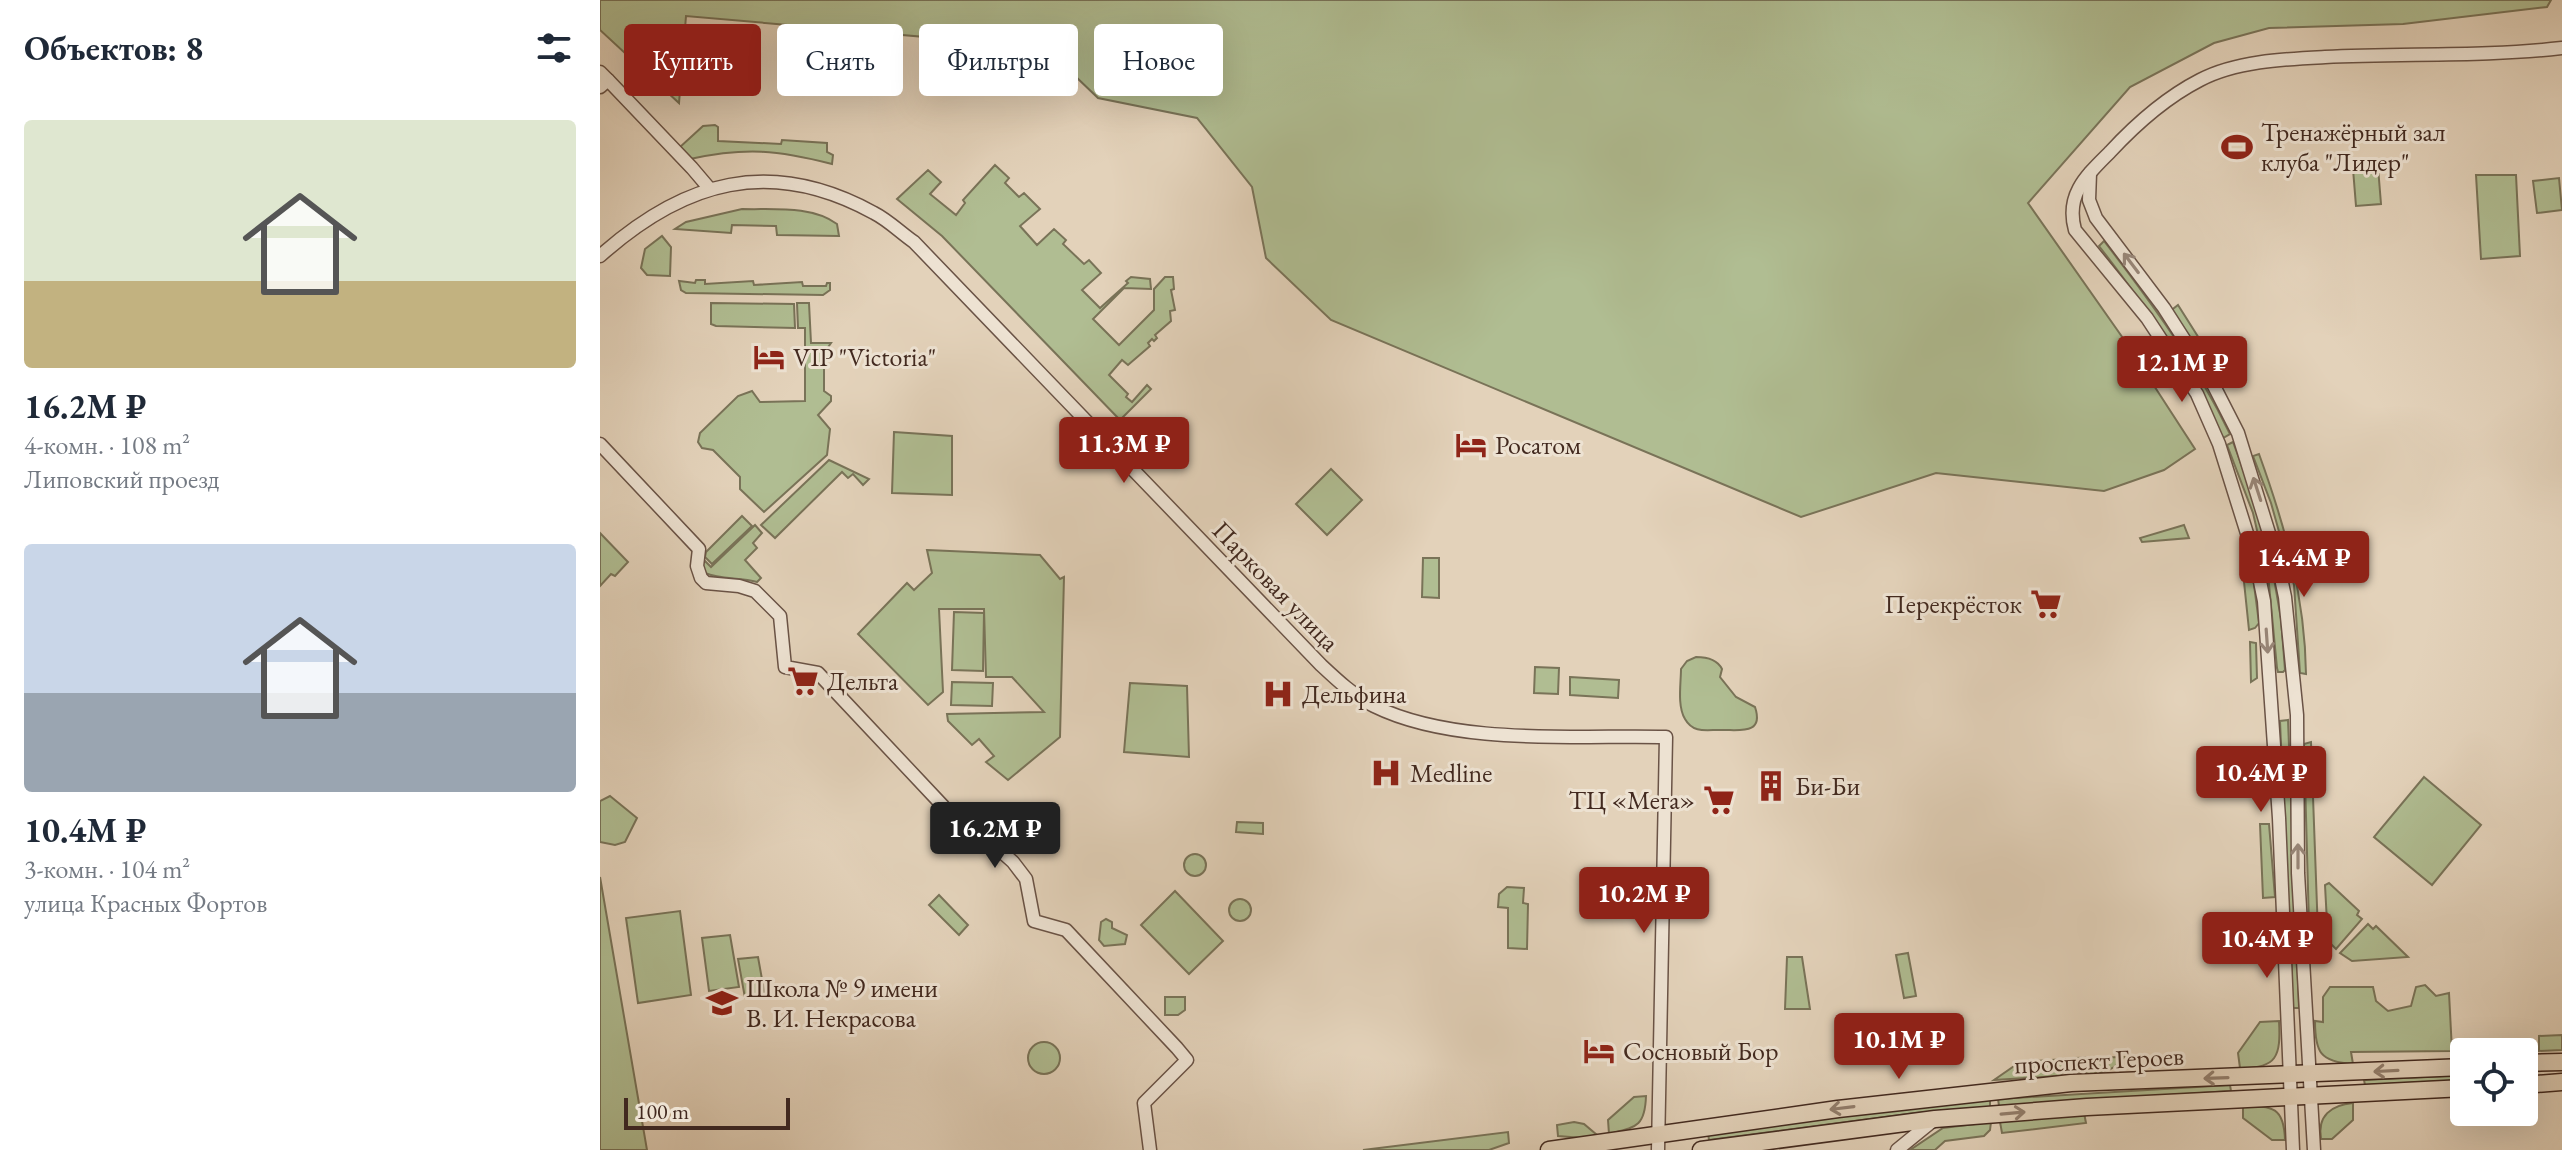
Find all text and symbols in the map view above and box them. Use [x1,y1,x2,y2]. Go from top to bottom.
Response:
chip: Купить [624,24,761,96]
chip: Снять [777,24,903,96]
chip: Фильтры [919,24,1078,96]
chip: Новое [1094,24,1223,96]
text: Объектов: 8 [24,26,203,70]
icon: filters [532,26,576,70]
place label: Тренажёрный зал клуба "Лидер" [2261,115,2446,179]
sports icon: Тренажёрный зал клуба "Лидер" [2220,130,2254,164]
icon: home [228,172,372,316]
one-way arrow [2122,253,2139,274]
pin: 12.1M ₽ [2108,336,2256,404]
hotel icon: VIP "Victoria" [752,340,786,374]
place label: VIP "Victoria" [793,340,936,374]
text: 12.1M ₽ [2135,345,2229,379]
text: 16.2M ₽ [24,384,147,428]
pin: 11.3M ₽ [1050,417,1198,485]
text: 11.3M ₽ [1077,426,1171,460]
text: 4-комн. · 108 m² [24,428,190,462]
hotel icon: Росатом [1454,428,1488,462]
place label: Росатом [1495,428,1581,462]
text: Липовский проезд [24,462,219,496]
one-way arrow [2248,476,2263,501]
street label: Парковая улица [1205,513,1347,659]
pin: 14.4M ₽ [2230,531,2378,599]
text: 14.4M ₽ [2257,540,2351,574]
place label: Перекрёсток [1884,587,2023,621]
supermarket icon: Перекрёсток [2029,587,2063,621]
icon: home [228,596,372,740]
one-way arrow [2260,627,2275,654]
supermarket icon: Дельта [786,664,820,698]
place label: Дельта [827,664,899,698]
hospital icon: Дельфина [1261,677,1295,711]
place label: Дельфина [1302,677,1407,711]
pin: 10.4M ₽ [2187,746,2335,814]
text: 10.4M ₽ [2214,755,2308,789]
hospital icon: Medline [1369,756,1403,790]
place label: Medline [1410,756,1492,790]
building icon: Би-Би [1754,769,1788,803]
place label: Би-Би [1795,769,1860,803]
place label: ТЦ «Мега» [1569,783,1695,817]
supermarket icon: ТЦ «Мега» [1702,783,1736,817]
pin: 16.2M ₽ [921,802,1069,870]
text: 10.4M ₽ [24,808,147,852]
text: 16.2M ₽ [948,811,1042,845]
one-way arrow [2290,843,2306,870]
text: 3-комн. · 104 m² [24,852,190,886]
pin: 10.2M ₽ [1570,867,1718,935]
text: 10.2M ₽ [1597,876,1691,910]
text: улица Красных Фортов [24,886,267,920]
pin: 10.4M ₽ [2193,912,2341,980]
text: 10.4M ₽ [2220,921,2314,955]
place label: Школа № 9 имени В. И. Некрасова [746,971,938,1035]
school or university icon: Школа № 9 имени В. И. Некрасова [705,986,739,1020]
pin: 10.1M ₽ [1825,1013,1973,1081]
text: 10.1M ₽ [1852,1022,1946,1056]
hotel icon: Сосновый Бор [1582,1034,1616,1068]
place label: Сосновый Бор [1623,1034,1778,1068]
map controls [2450,1038,2538,1126]
button: locate [2450,1038,2538,1126]
street label: проспект Героев [2013,1039,2185,1081]
one-way arrow [2373,1064,2400,1079]
one-way arrow [2203,1071,2230,1086]
scale bar [624,1094,790,1130]
text: 100 m [636,1097,689,1126]
one-way arrow [1830,1101,1855,1116]
one-way arrow [1999,1105,2026,1120]

